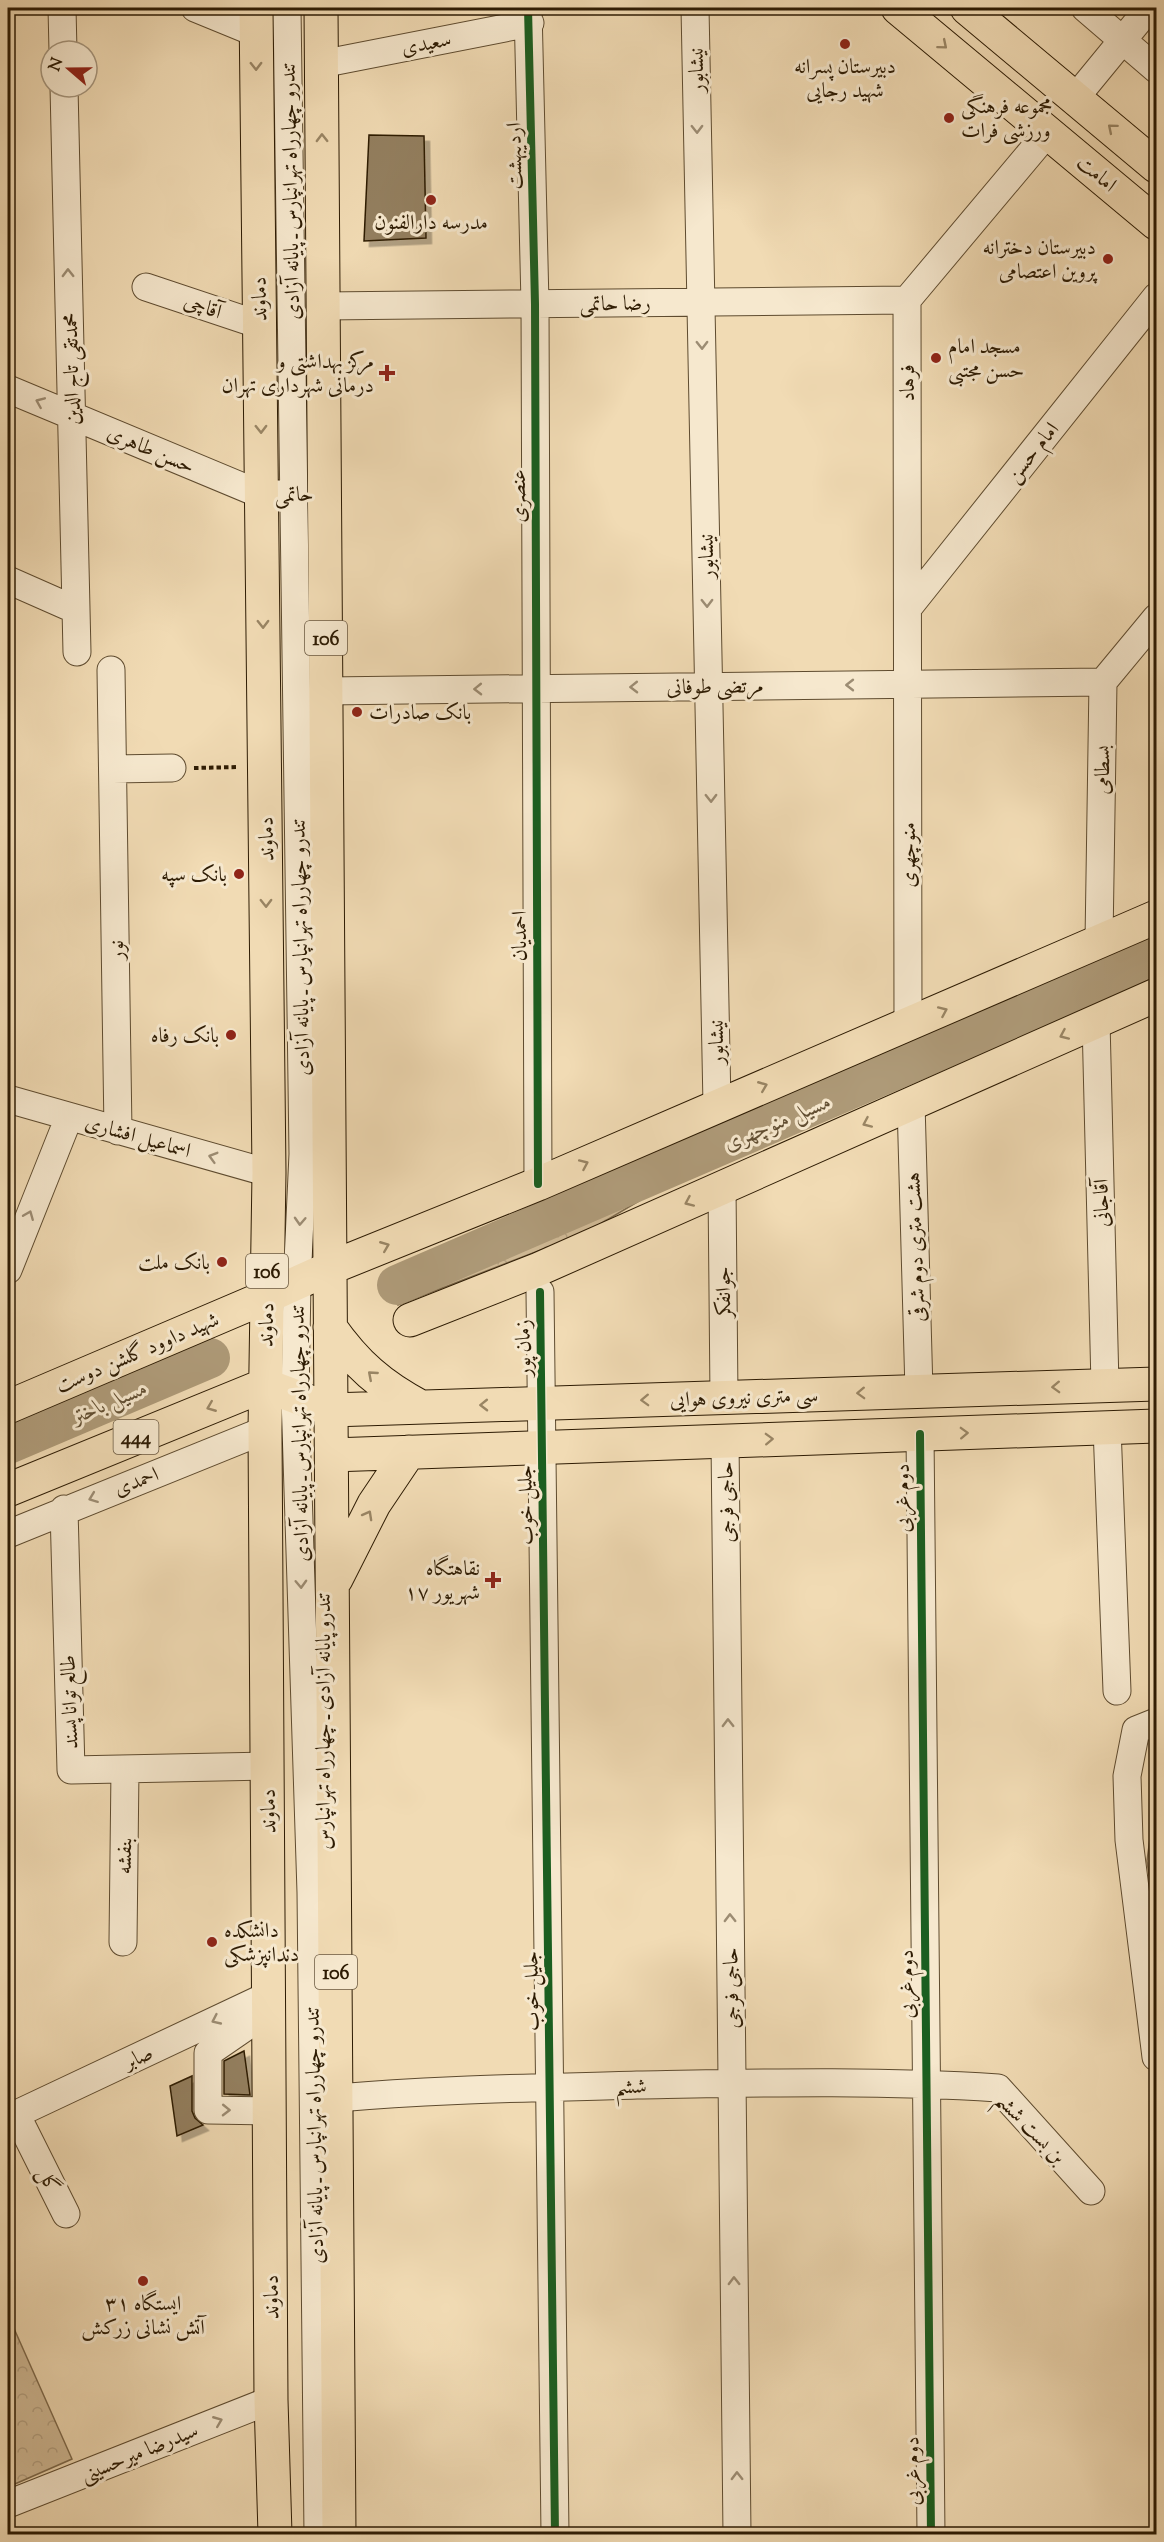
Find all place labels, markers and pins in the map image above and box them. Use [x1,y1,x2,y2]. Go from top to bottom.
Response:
marker: دبیرستان پسرانه شهید رجایی [838,37,852,51]
place label: دبیرستان پسرانه شهید رجایی [794,53,896,107]
place label: مجموعه فرهنگی ورزشی فرات [961,93,1053,147]
marker: مجموعه فرهنگی ورزشی فرات [942,111,956,125]
marker: مدرسه دارالفنون [424,193,438,207]
place label: مدرسه دارالفنون [374,209,488,239]
place label: دبیرستان دخترانه پروین اعتصامی [982,234,1098,288]
marker: دبیرستان دخترانه پروین اعتصامی [1101,252,1115,266]
place label: مسجد امام حسن مجتبی [948,333,1024,387]
place label: مرکز بهداشتی و درمانی شهرداری تهران [221,348,374,402]
marker: مسجد امام حسن مجتبی [929,351,943,365]
marker: مرکز بهداشتی و درمانی شهرداری تهران [378,364,396,382]
place label: بانک صادرات [369,699,471,729]
marker: بانک صادرات [350,705,364,719]
place label: بانک سپه [161,861,227,891]
marker: بانک سپه [232,867,246,881]
place label: بانک رفاه [151,1022,219,1052]
marker: بانک رفاه [224,1028,238,1042]
place label: بانک ملت [138,1249,210,1279]
marker: بانک ملت [215,1255,229,1269]
place label: نقاهتگاه ۱۷ شهریور [405,1555,480,1609]
marker: نقاهتگاه ۱۷ شهریور [484,1571,502,1589]
place label: دانشکده دندانپزشکی [224,1917,299,1971]
marker: دانشکده دندانپزشکی [205,1935,219,1949]
marker: ایستگاه ۳۱ آتش نشانی زرکش [136,2274,150,2288]
place label: ایستگاه ۳۱ آتش نشانی زرکش [81,2290,207,2344]

